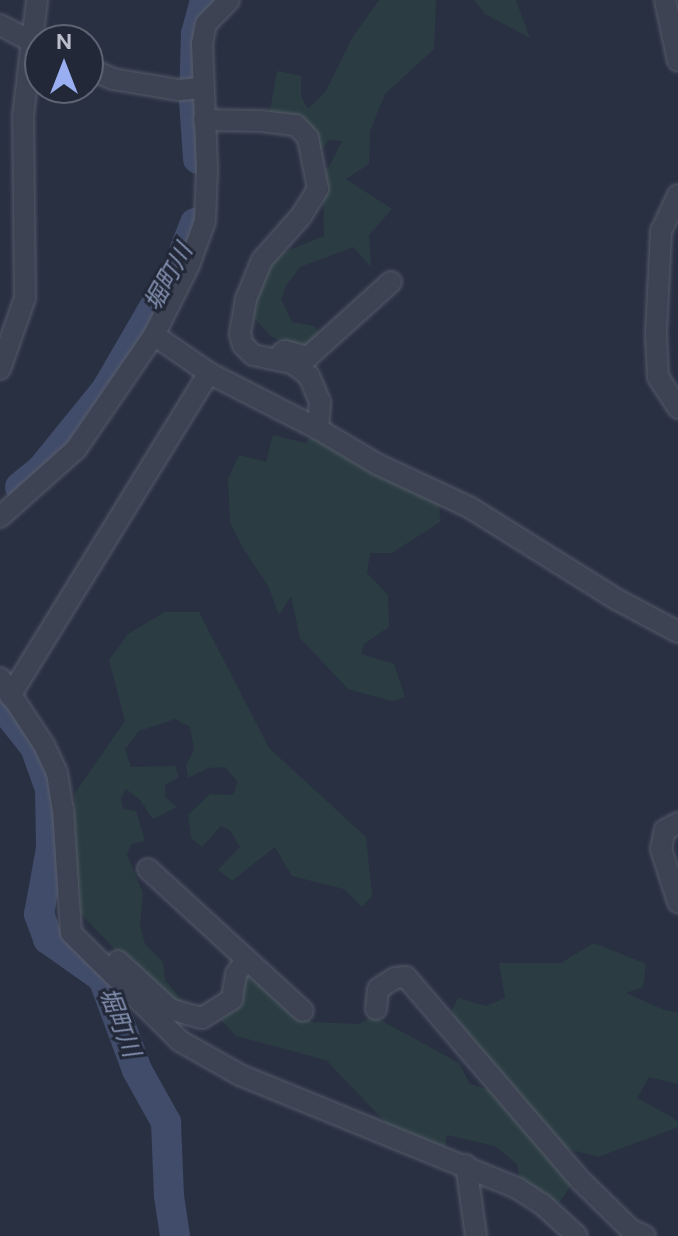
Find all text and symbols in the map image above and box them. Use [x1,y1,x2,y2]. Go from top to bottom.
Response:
north arrow [24,24,104,104]
text: N [56,27,72,56]
water label: 堀町川 [138,239,198,315]
water label: 堀町川 [94,983,146,1061]

